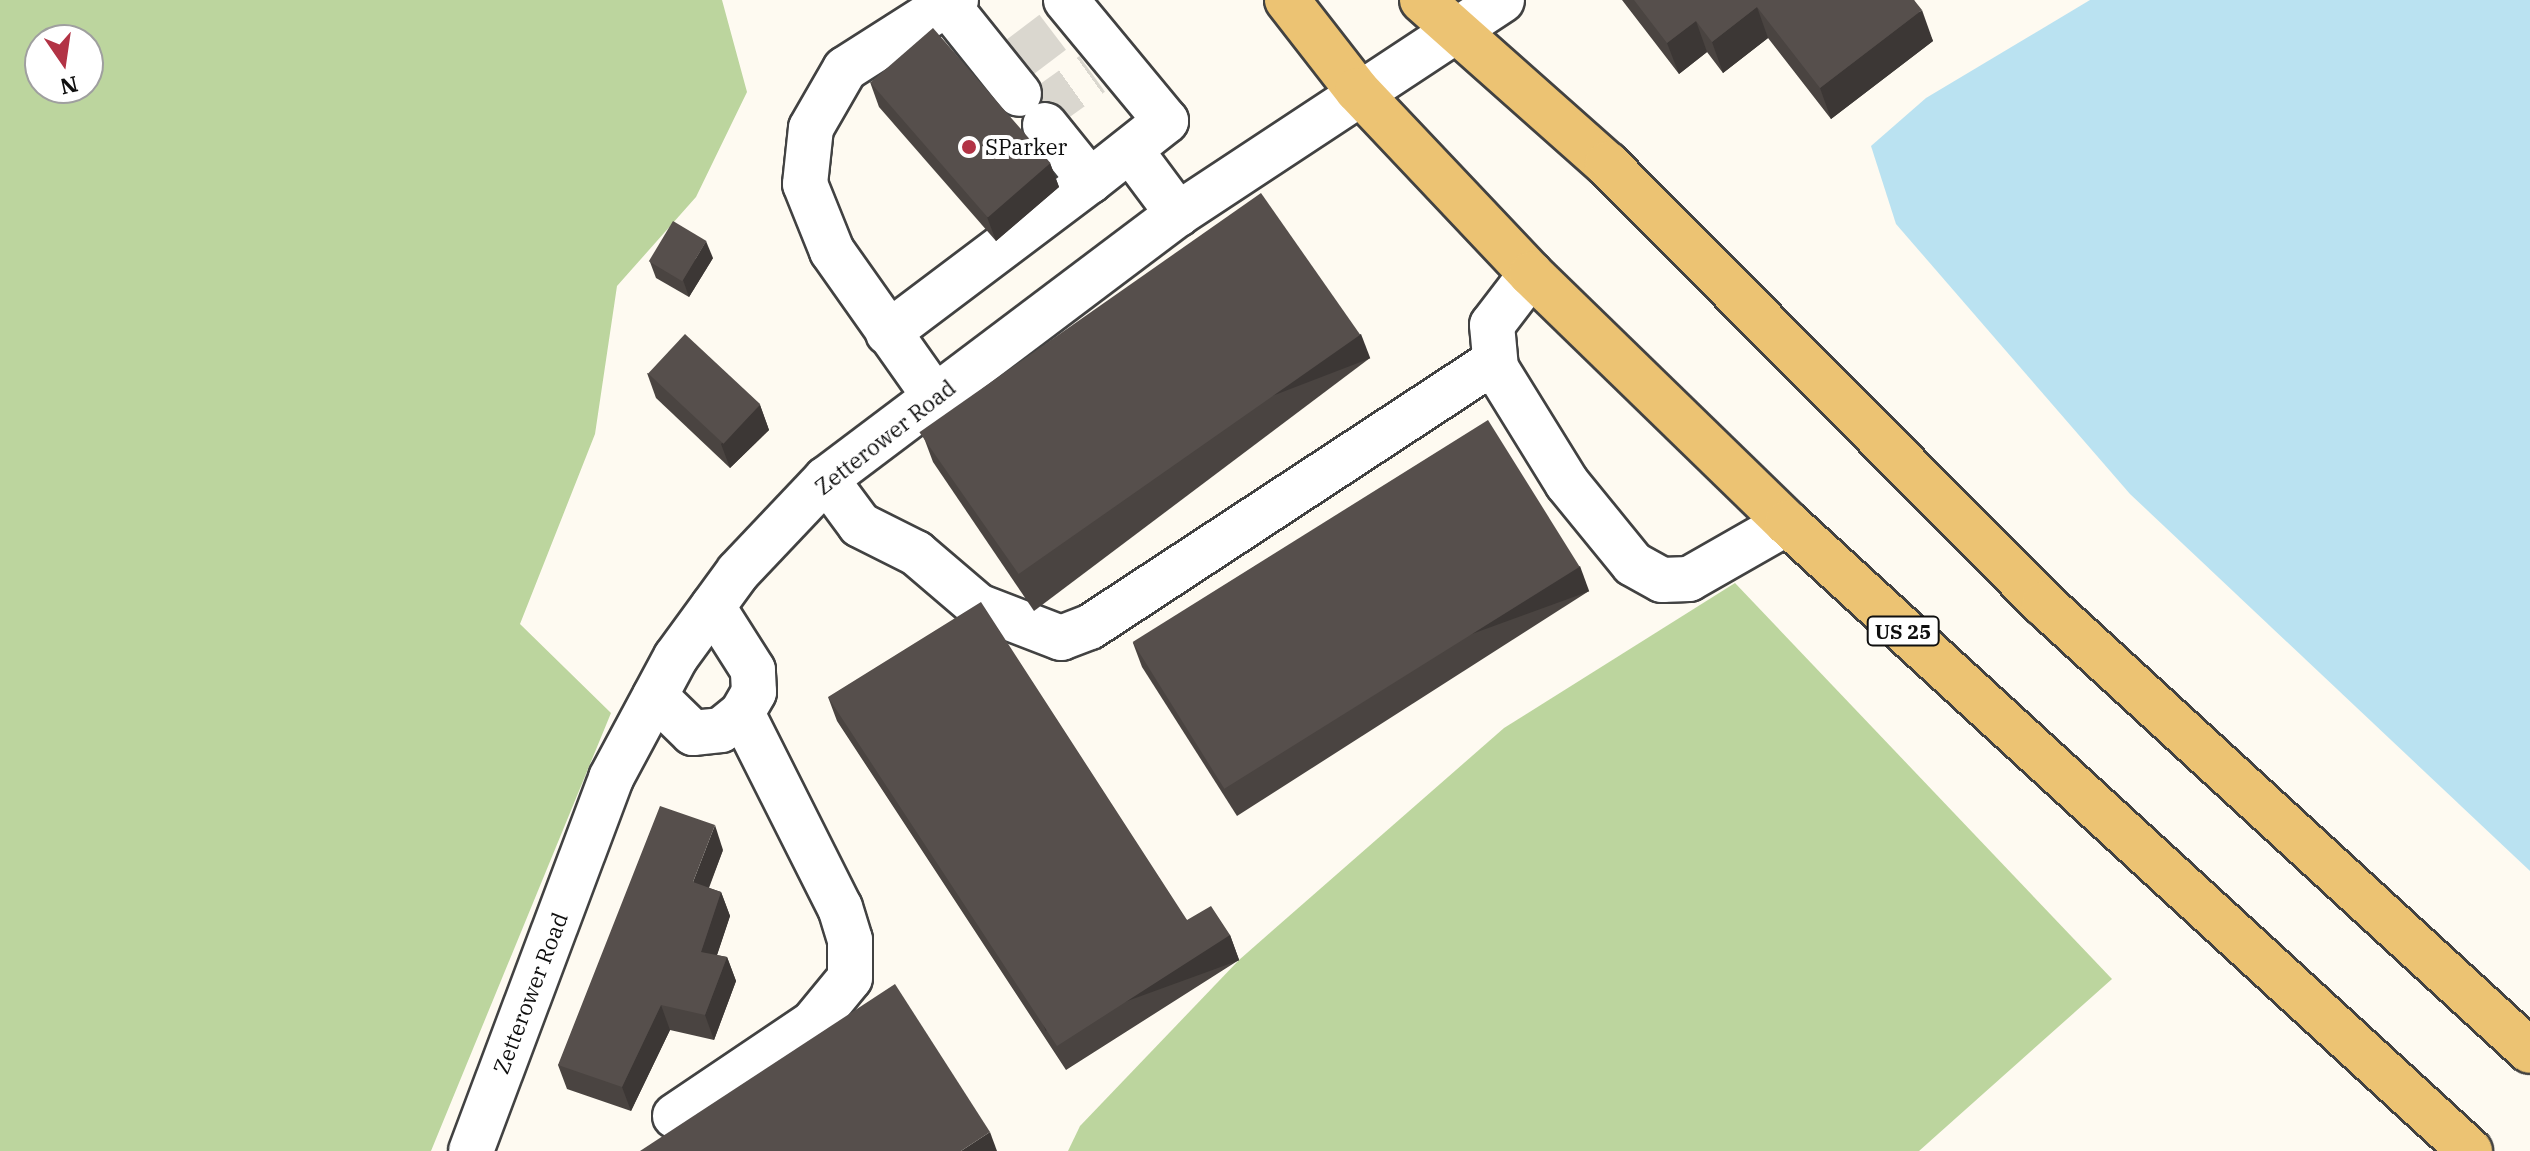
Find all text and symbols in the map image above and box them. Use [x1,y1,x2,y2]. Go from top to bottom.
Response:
north arrow [24,24,104,104]
text: N [57,70,81,102]
place label: SParker [985,134,1067,160]
marker: SParker [960,138,978,156]
street label: Zetterower Road [810,374,960,500]
road number: US 25 [1865,615,1941,647]
street label: Zetterower Road [487,909,573,1077]

